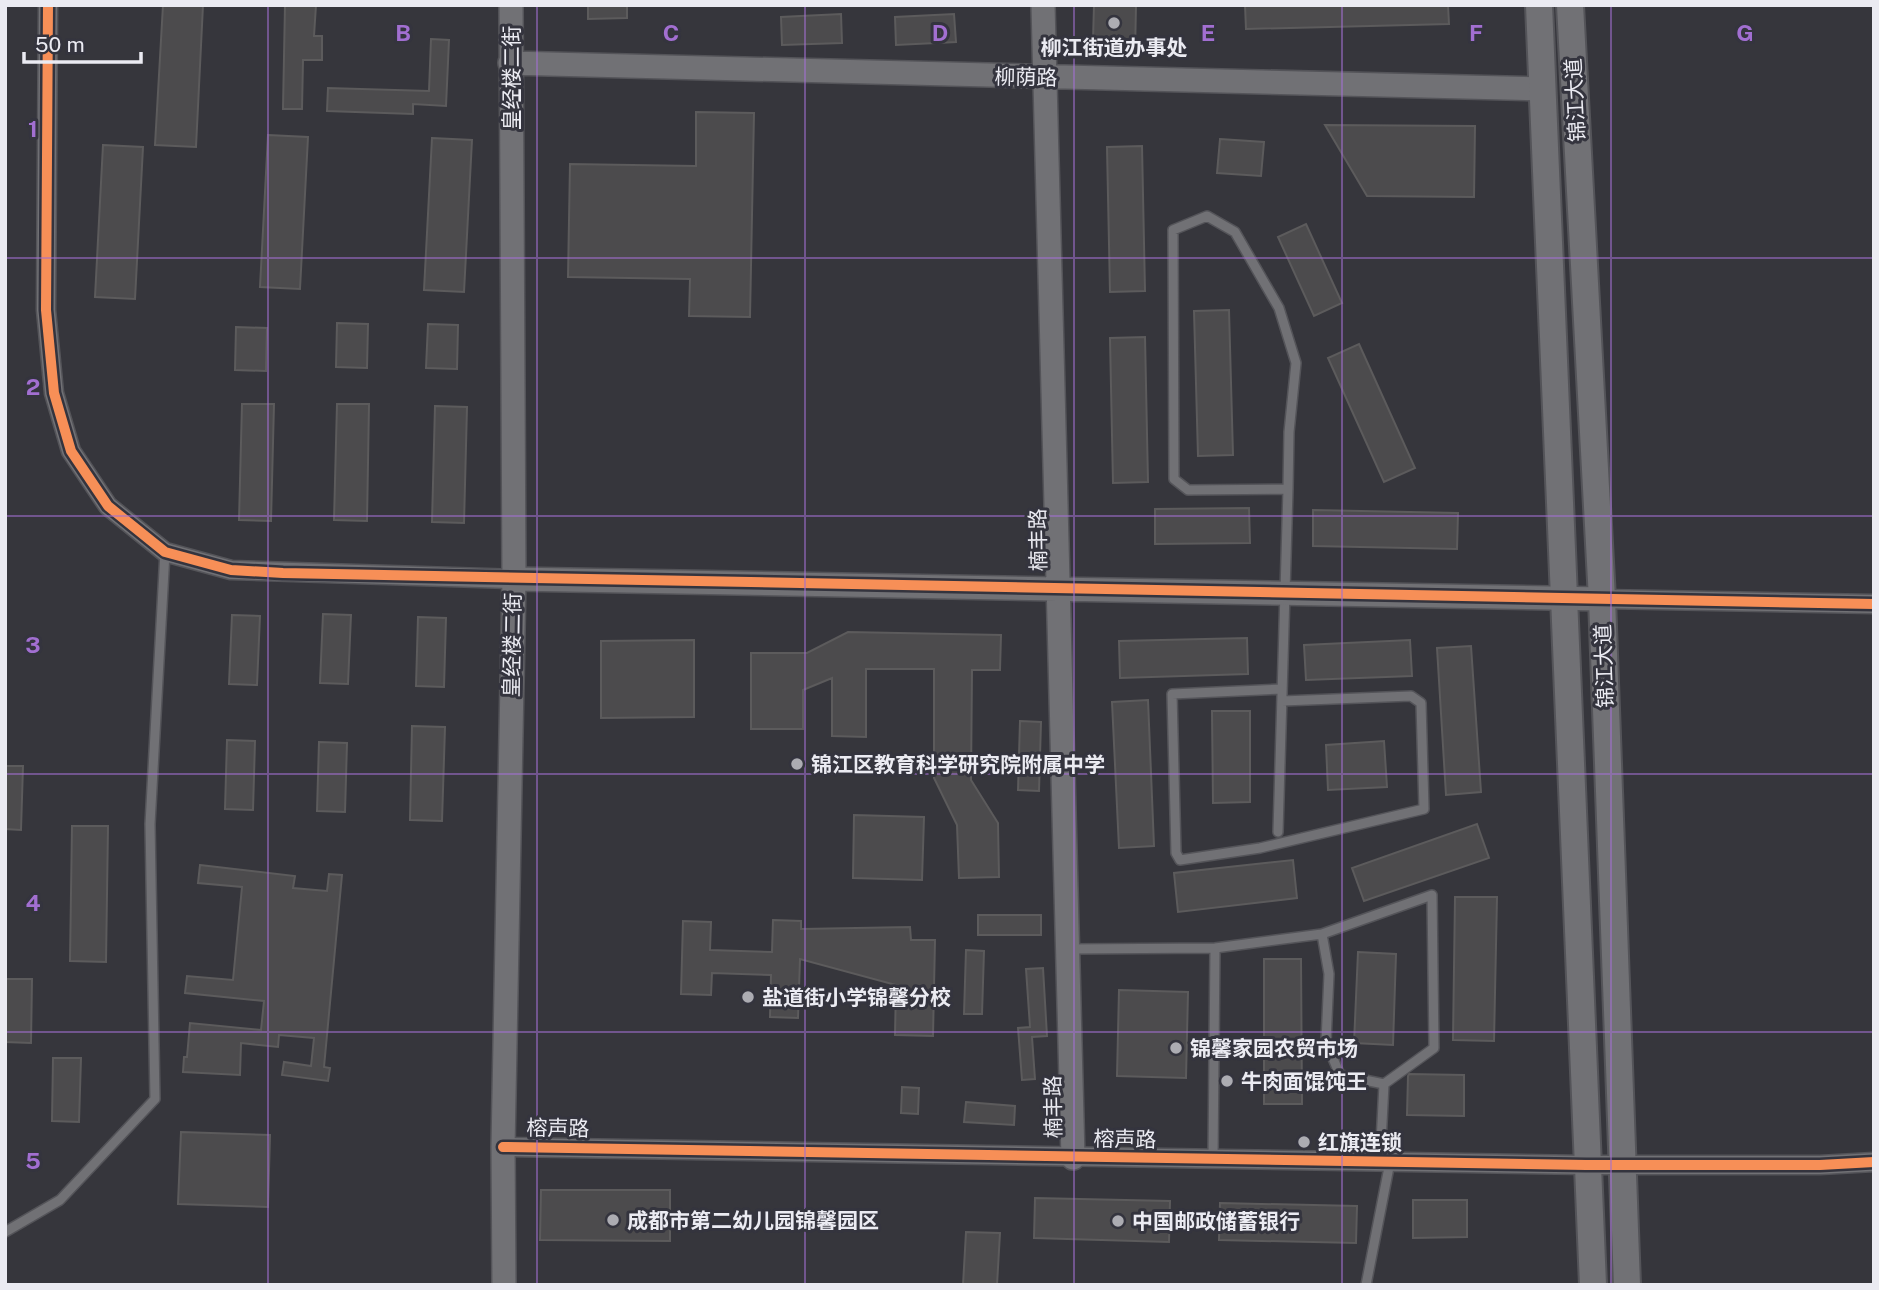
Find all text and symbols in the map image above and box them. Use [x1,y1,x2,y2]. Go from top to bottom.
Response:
marker: 柳江街道办事处 [1106,15,1122,31]
text: B [395,19,411,46]
text: C [663,19,679,46]
text: D [932,19,948,46]
text: E [1201,19,1215,46]
text: F [1469,19,1483,46]
text: G [1736,19,1754,46]
scale bar [24,21,142,65]
street label: 皇经楼二街 [499,26,524,131]
text: 50 m [35,32,85,57]
place label: 柳江街道办事处 [1041,35,1188,60]
street label: 锦江大道 [1560,57,1590,143]
street label: 柳荫路 [994,64,1058,90]
text: 1 [28,115,38,142]
text: 2 [26,373,40,400]
street label: 楠丰路 [1025,508,1051,572]
street label: 皇经楼二街 [499,592,525,698]
street label: 锦江大道 [1590,624,1618,708]
text: 3 [25,631,41,658]
place label: 锦江区教育科学研究院附属中学 [811,752,1105,777]
marker: 锦江区教育科学研究院附属中学 [789,756,805,772]
text: 4 [25,889,41,916]
place label: 盐道街小学锦馨分校 [762,985,951,1010]
marker: 盐道街小学锦馨分校 [740,989,756,1005]
place label: 锦馨家园农贸市场 [1190,1036,1358,1061]
marker: 锦馨家园农贸市场 [1168,1040,1184,1056]
place label: 牛肉面馄饨王 [1241,1069,1367,1094]
marker: 牛肉面馄饨王 [1219,1073,1235,1089]
street label: 楠丰路 [1040,1075,1066,1139]
street label: 榕声路 [526,1115,590,1141]
street label: 榕声路 [1093,1126,1157,1152]
place label: 红旗连锁 [1318,1130,1402,1155]
marker: 红旗连锁 [1296,1134,1312,1150]
text: 5 [25,1147,41,1174]
place label: 成都市第二幼儿园锦馨园区 [627,1208,879,1233]
place label: 中国邮政储蓄银行 [1132,1209,1300,1234]
marker: 成都市第二幼儿园锦馨园区 [605,1212,621,1228]
marker: 中国邮政储蓄银行 [1110,1213,1126,1229]

